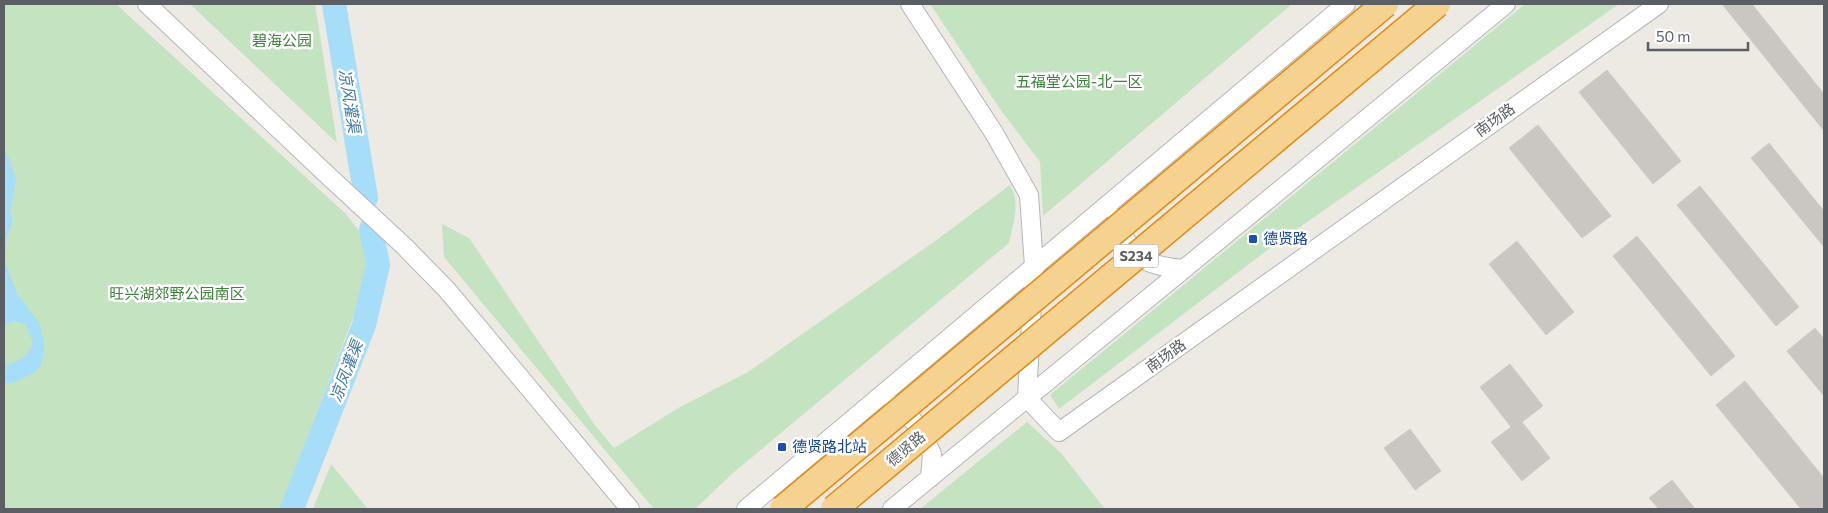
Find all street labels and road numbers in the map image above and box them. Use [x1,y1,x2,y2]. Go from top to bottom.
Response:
street label: 南场路 [1471,99,1518,140]
road number: S234 [1114,245,1158,268]
street label: 南场路 [1142,335,1189,376]
street label: 德贤路 [882,427,928,470]

